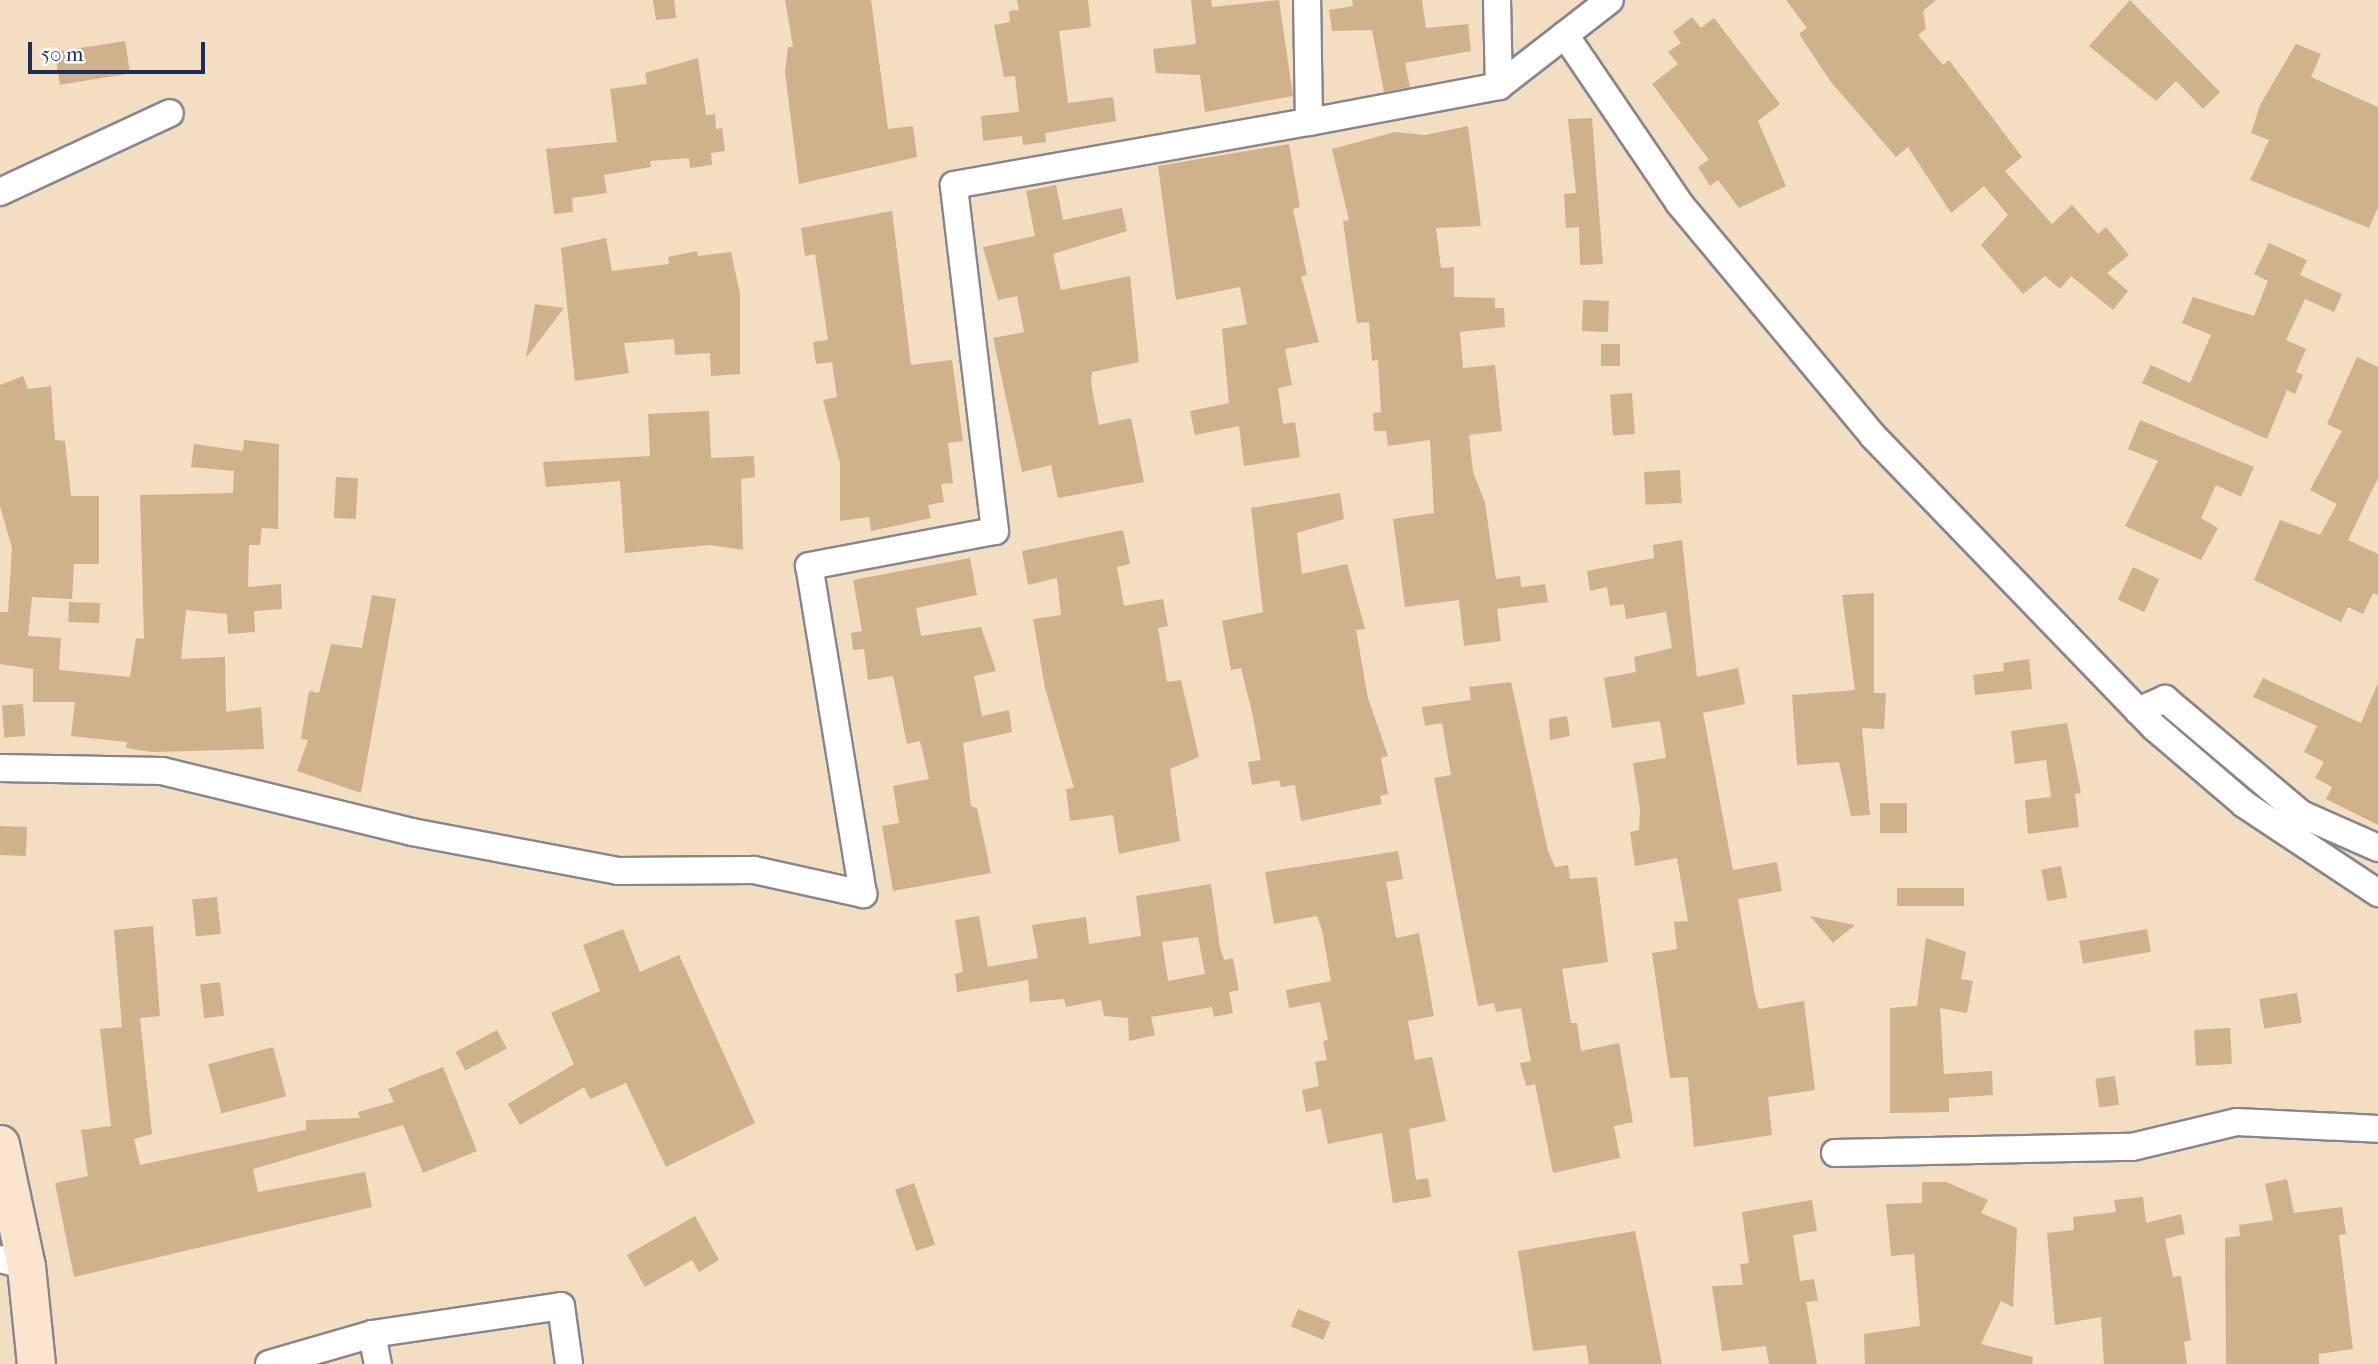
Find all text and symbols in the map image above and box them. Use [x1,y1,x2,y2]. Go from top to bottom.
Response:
scale bar [32,28,208,72]
text: 50 m [41,42,84,66]

